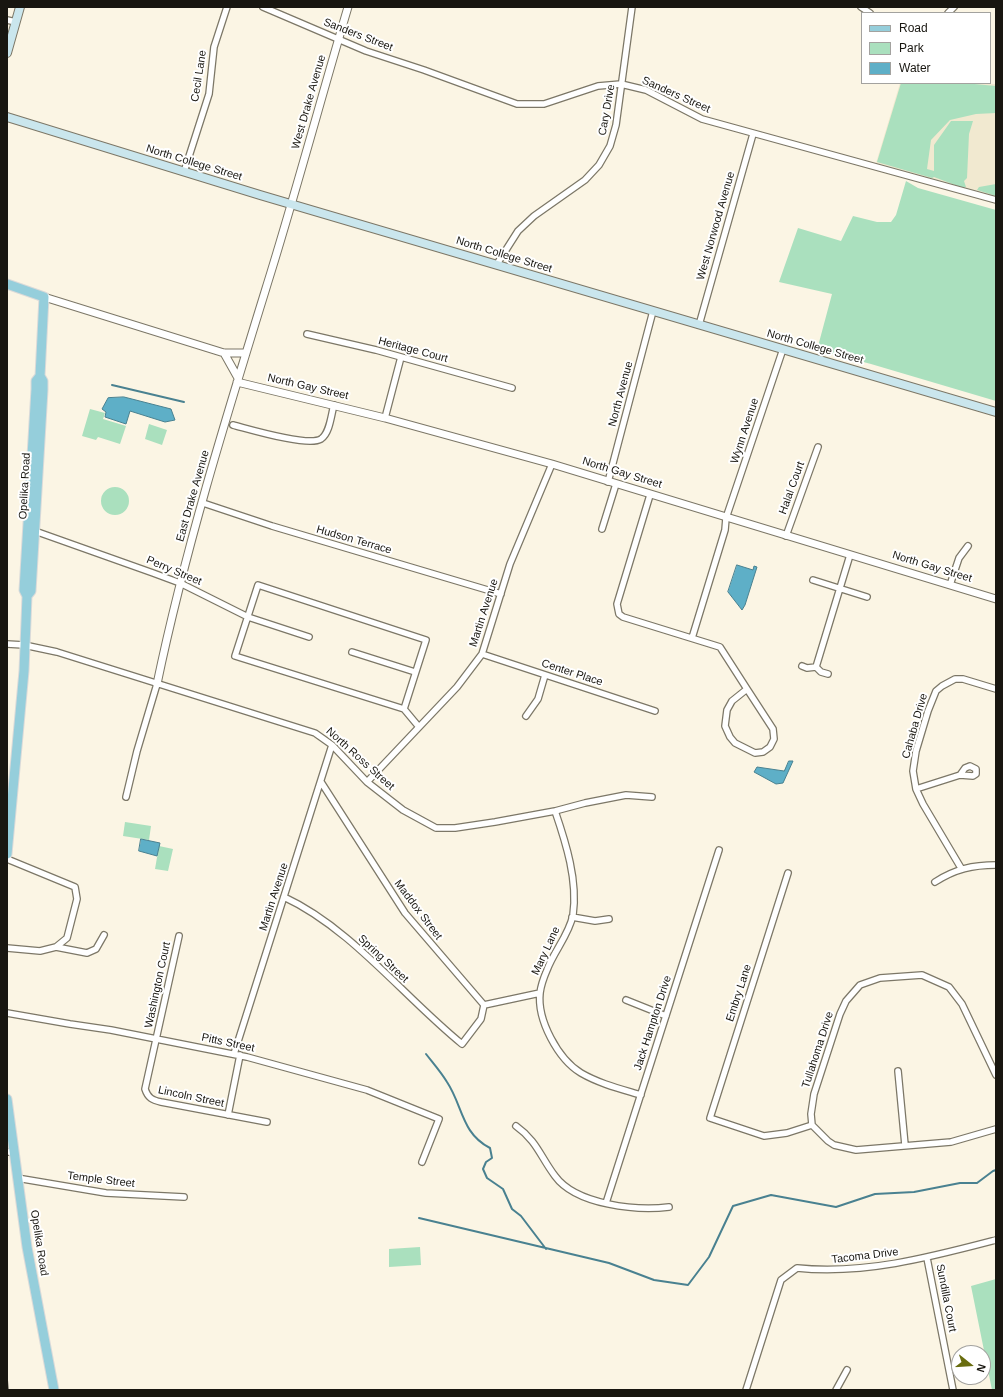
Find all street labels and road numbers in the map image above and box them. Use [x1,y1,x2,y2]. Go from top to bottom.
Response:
street label: Sanders Street [321,16,395,54]
street label: Cecil Lane [188,49,210,103]
street label: West Drake Avenue [289,53,329,151]
street label: Sanders Street [640,74,712,116]
street label: Cary Drive [596,83,618,137]
street label: North College Street [144,142,244,184]
street label: West Norwood Avenue [694,170,738,282]
street label: North College Street [454,234,554,276]
street label: North College Street [765,327,865,367]
street label: Heritage Court [377,334,449,366]
street label: North Avenue [606,360,636,428]
street label: North Gay Street [266,371,350,403]
street label: Wynn Avenue [728,397,762,465]
street label: East Drake Avenue [174,449,212,543]
street label: Opelika Road [17,452,33,520]
street label: North Gay Street [581,455,663,491]
street label: Halal Court [776,460,808,516]
street label: Hudson Terrace [315,523,393,557]
street label: North Gay Street [891,549,973,585]
street label: Perry Street [144,553,204,589]
street label: Martin Avenue [467,577,501,649]
street label: Center Place [540,657,604,689]
street label: Cahaba Drive [899,692,931,760]
street label: North Ross Street [323,725,397,793]
street label: Martin Avenue [257,861,291,933]
street label: Maddox Street [391,877,445,943]
street label: Mary Lane [529,925,563,977]
street label: Spring Street [355,932,411,986]
street label: Washington Court [142,941,174,1029]
street label: Embry Lane [724,963,754,1023]
street label: Jack Hampton Drive [631,974,675,1072]
street label: Tullahoma Drive [799,1010,837,1090]
street label: Pitts Street [200,1031,256,1055]
street label: Lincoln Street [157,1084,225,1110]
street label: Temple Street [67,1169,135,1191]
street label: Opelika Road [27,1209,51,1277]
street label: Tacoma Drive [831,1245,899,1267]
street label: Sundilla Court [933,1263,959,1333]

